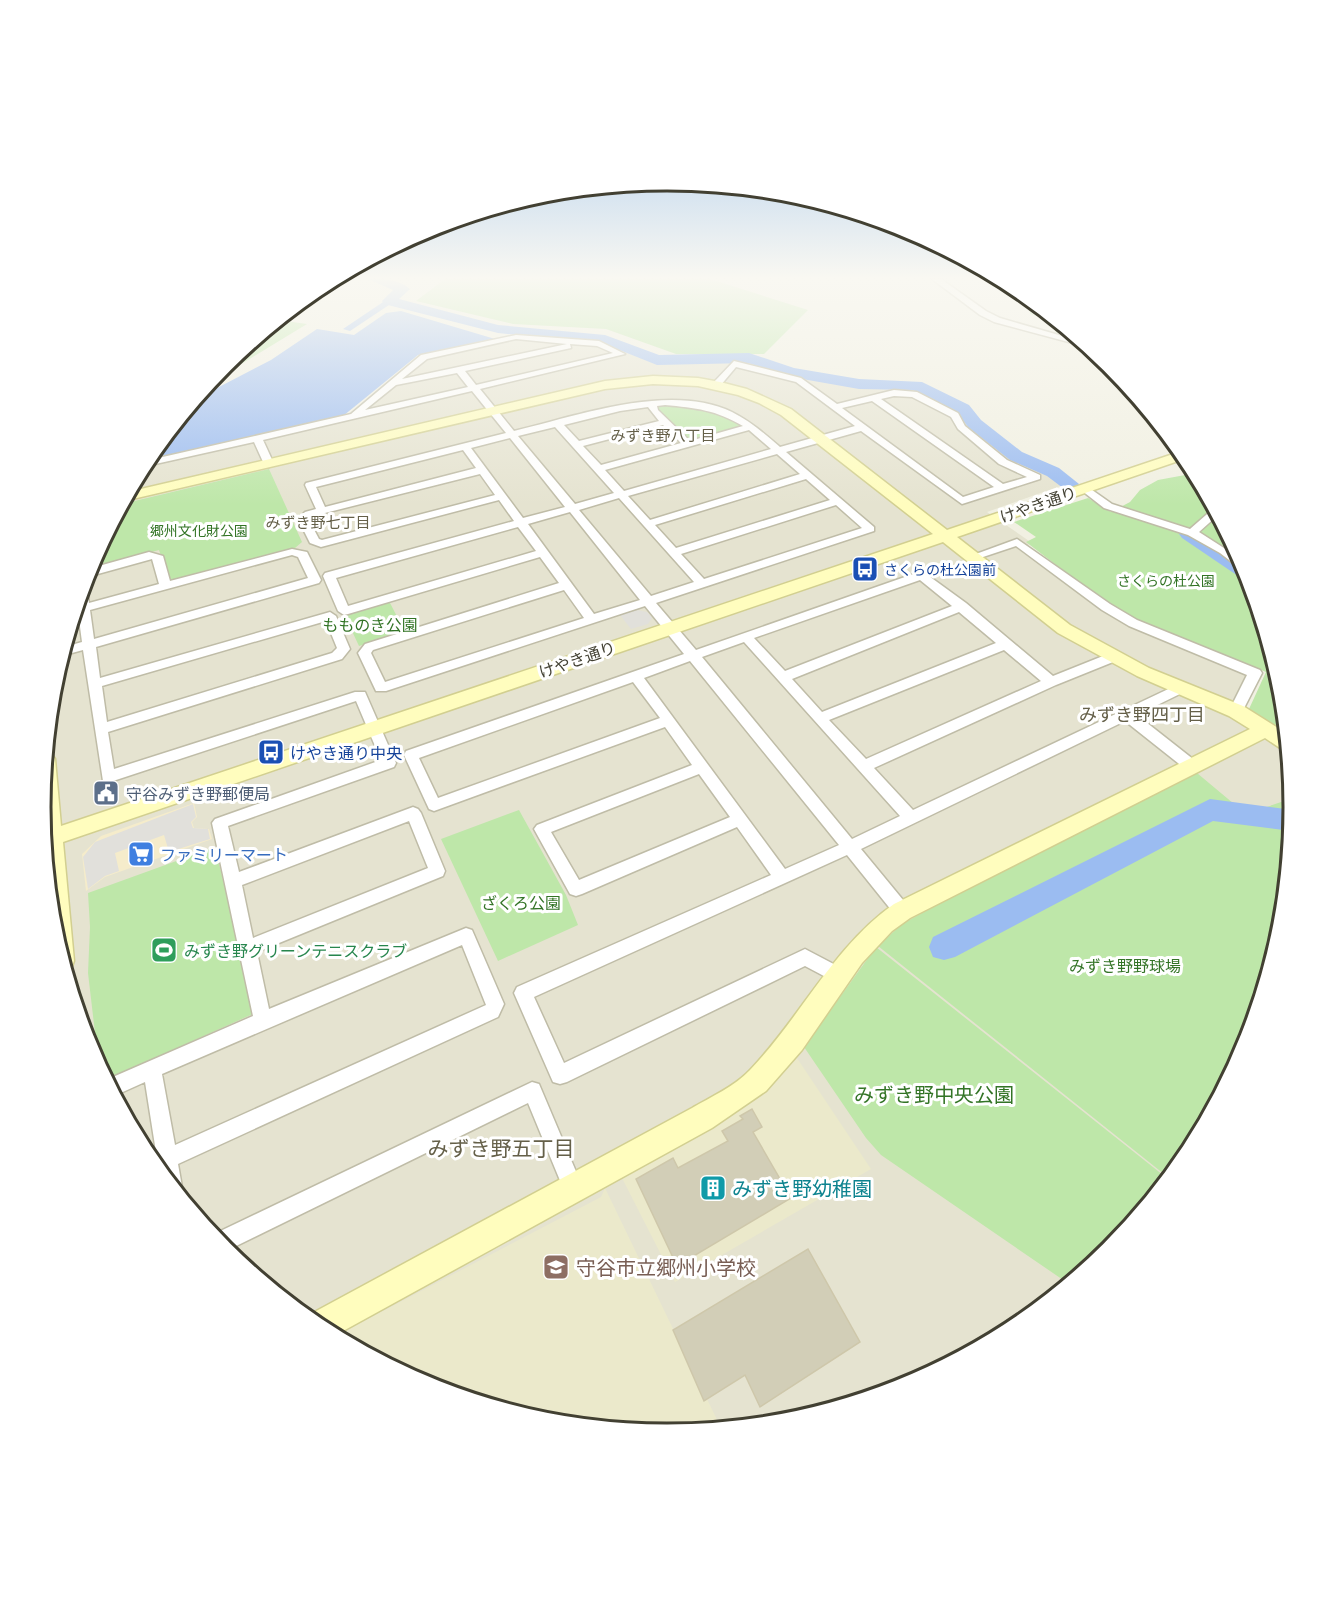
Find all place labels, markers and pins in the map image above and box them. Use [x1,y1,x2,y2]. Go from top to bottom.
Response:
bus stop icon: さくらの杜公園前 [850,554,880,584]
place label: さくらの杜公園前 [884,561,996,578]
bus stop icon: けやき通り中央 [256,737,286,767]
place label: けやき通り中央 [290,743,402,762]
public building icon: 守谷みずき野郵便局 [91,778,121,808]
place label: 守谷みずき野郵便局 [126,784,270,803]
supermarket icon: ファミリーマート [126,839,156,869]
place label: ファミリーマート [160,845,288,864]
sports icon: みずき野グリーンテニスクラブ [149,935,179,965]
place label: みずき野グリーンテニスクラブ [184,941,407,960]
building icon: みずき野幼稚園 [698,1173,728,1203]
place label: みずき野幼稚園 [732,1176,872,1200]
school or university icon: 守谷市立郷州小学校 [541,1252,571,1282]
place label: 守谷市立郷州小学校 [576,1255,756,1279]

